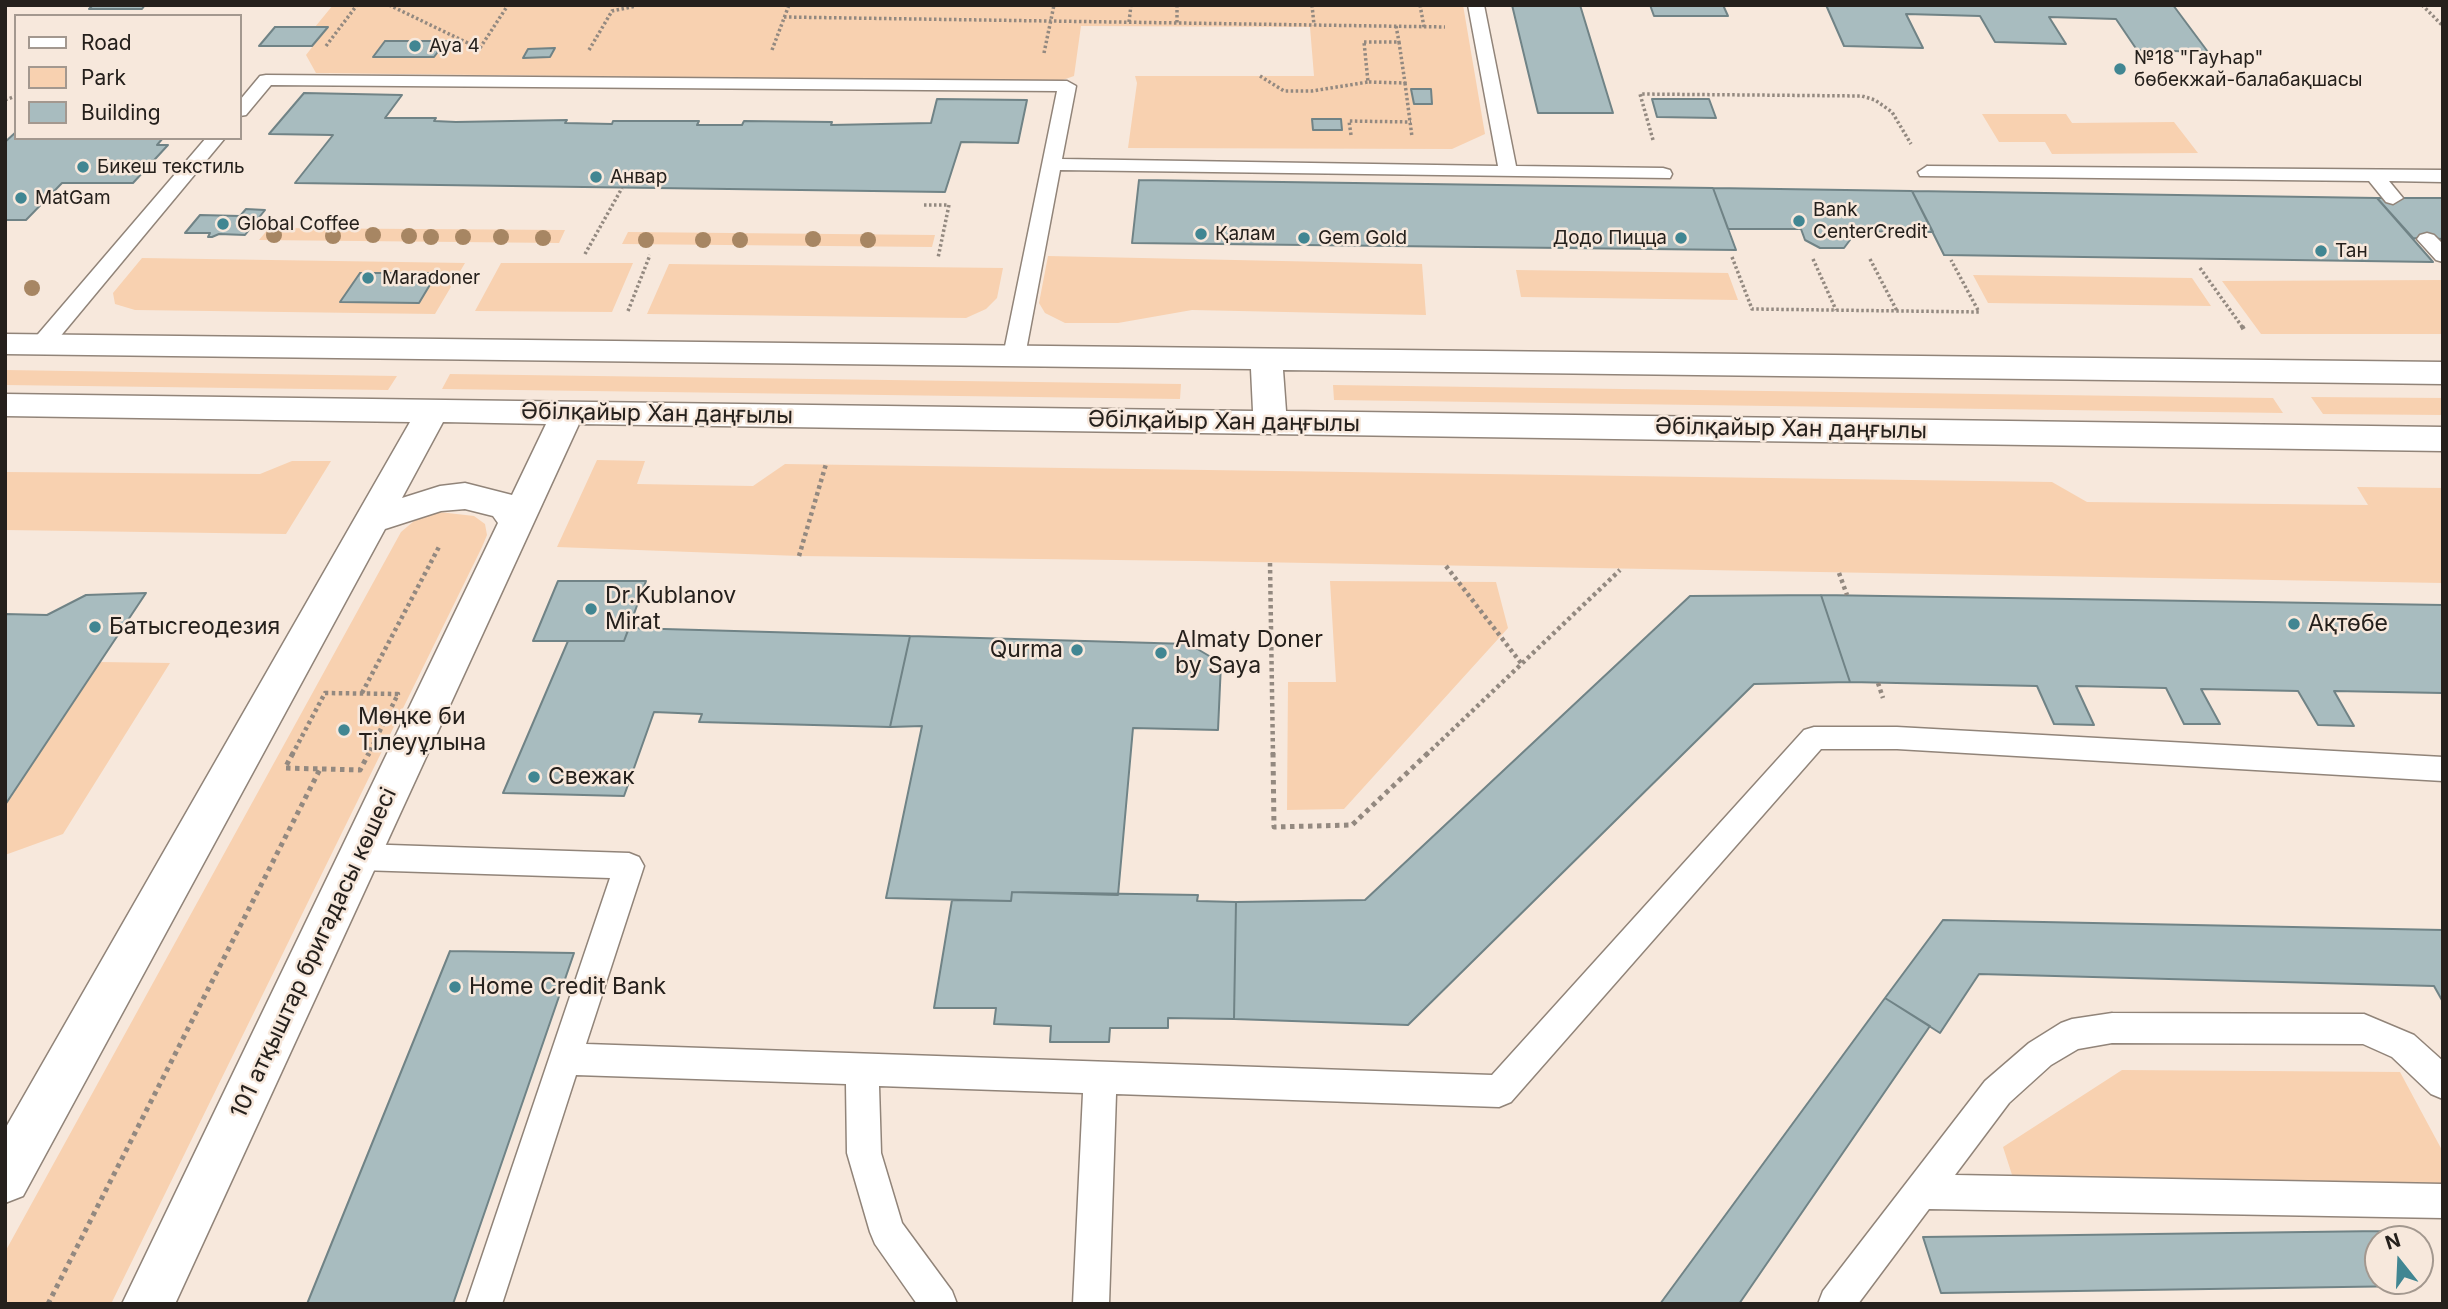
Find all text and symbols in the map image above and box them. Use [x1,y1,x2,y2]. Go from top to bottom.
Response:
legend [14,14,242,140]
text: Road [81,30,132,55]
place label: Aya 4 [429,35,480,57]
marker: Aya 4 [407,38,423,54]
place label: №18 "ГауҺар" бөбекжай-балабақшасы [2134,47,2363,91]
marker: №18 "ГауҺар" бөбекжай-балабақшасы [2112,61,2128,77]
text: Park [81,65,126,90]
text: Building [81,100,161,125]
place label: Бикеш текстиль [97,156,245,178]
marker: Бикеш текстиль [75,159,91,175]
place label: Анвар [610,166,667,188]
marker: Анвар [588,169,604,185]
place label: MatGam [35,187,111,209]
marker: MatGam [13,190,29,206]
place label: Bank CenterCredit [1813,199,1928,243]
place label: Global Coffee [237,213,360,235]
marker: Bank CenterCredit [1791,213,1807,229]
marker: Global Coffee [215,216,231,232]
place label: Қалам [1215,223,1275,245]
marker: Қалам [1193,226,1209,242]
place label: Gem Gold [1318,227,1407,249]
place label: Додо Пицца [1553,227,1667,249]
marker: Gem Gold [1296,230,1312,246]
marker: Додо Пицца [1673,230,1689,246]
place label: Тан [2335,240,2368,262]
marker: Тан [2313,243,2329,259]
place label: Maradoner [382,267,480,289]
marker: Maradoner [360,270,376,286]
street label: Әбілқайыр Хан даңғылы [521,398,793,430]
street label: Әбілқайыр Хан даңғылы [1088,406,1360,438]
street label: Әбілқайыр Хан даңғылы [1655,413,1927,445]
place label: Dr.Kublanov Mirat [605,582,736,636]
marker: Dr.Kublanov Mirat [583,601,599,617]
place label: Ақтөбе [2308,610,2388,638]
place label: Батысгеодезия [109,613,280,641]
marker: Ақтөбе [2286,616,2302,632]
marker: Батысгеодезия [87,619,103,635]
place label: Almaty Doner by Saya [1175,626,1323,680]
place label: Qurma [990,636,1063,664]
marker: Qurma [1069,642,1085,658]
marker: Almaty Doner by Saya [1153,645,1169,661]
place label: Мөңке би Тілеуұлына [358,703,486,757]
marker: Мөңке би Тілеуұлына [336,722,352,738]
place label: Свежак [548,763,635,791]
marker: Свежак [526,769,542,785]
street label: 101 атқыштар бригадасы көшесі [225,783,403,1123]
place label: Home Credit Bank [469,973,666,1001]
marker: Home Credit Bank [447,979,463,995]
north arrow [2364,1225,2434,1295]
text: N [2383,1228,2403,1255]

